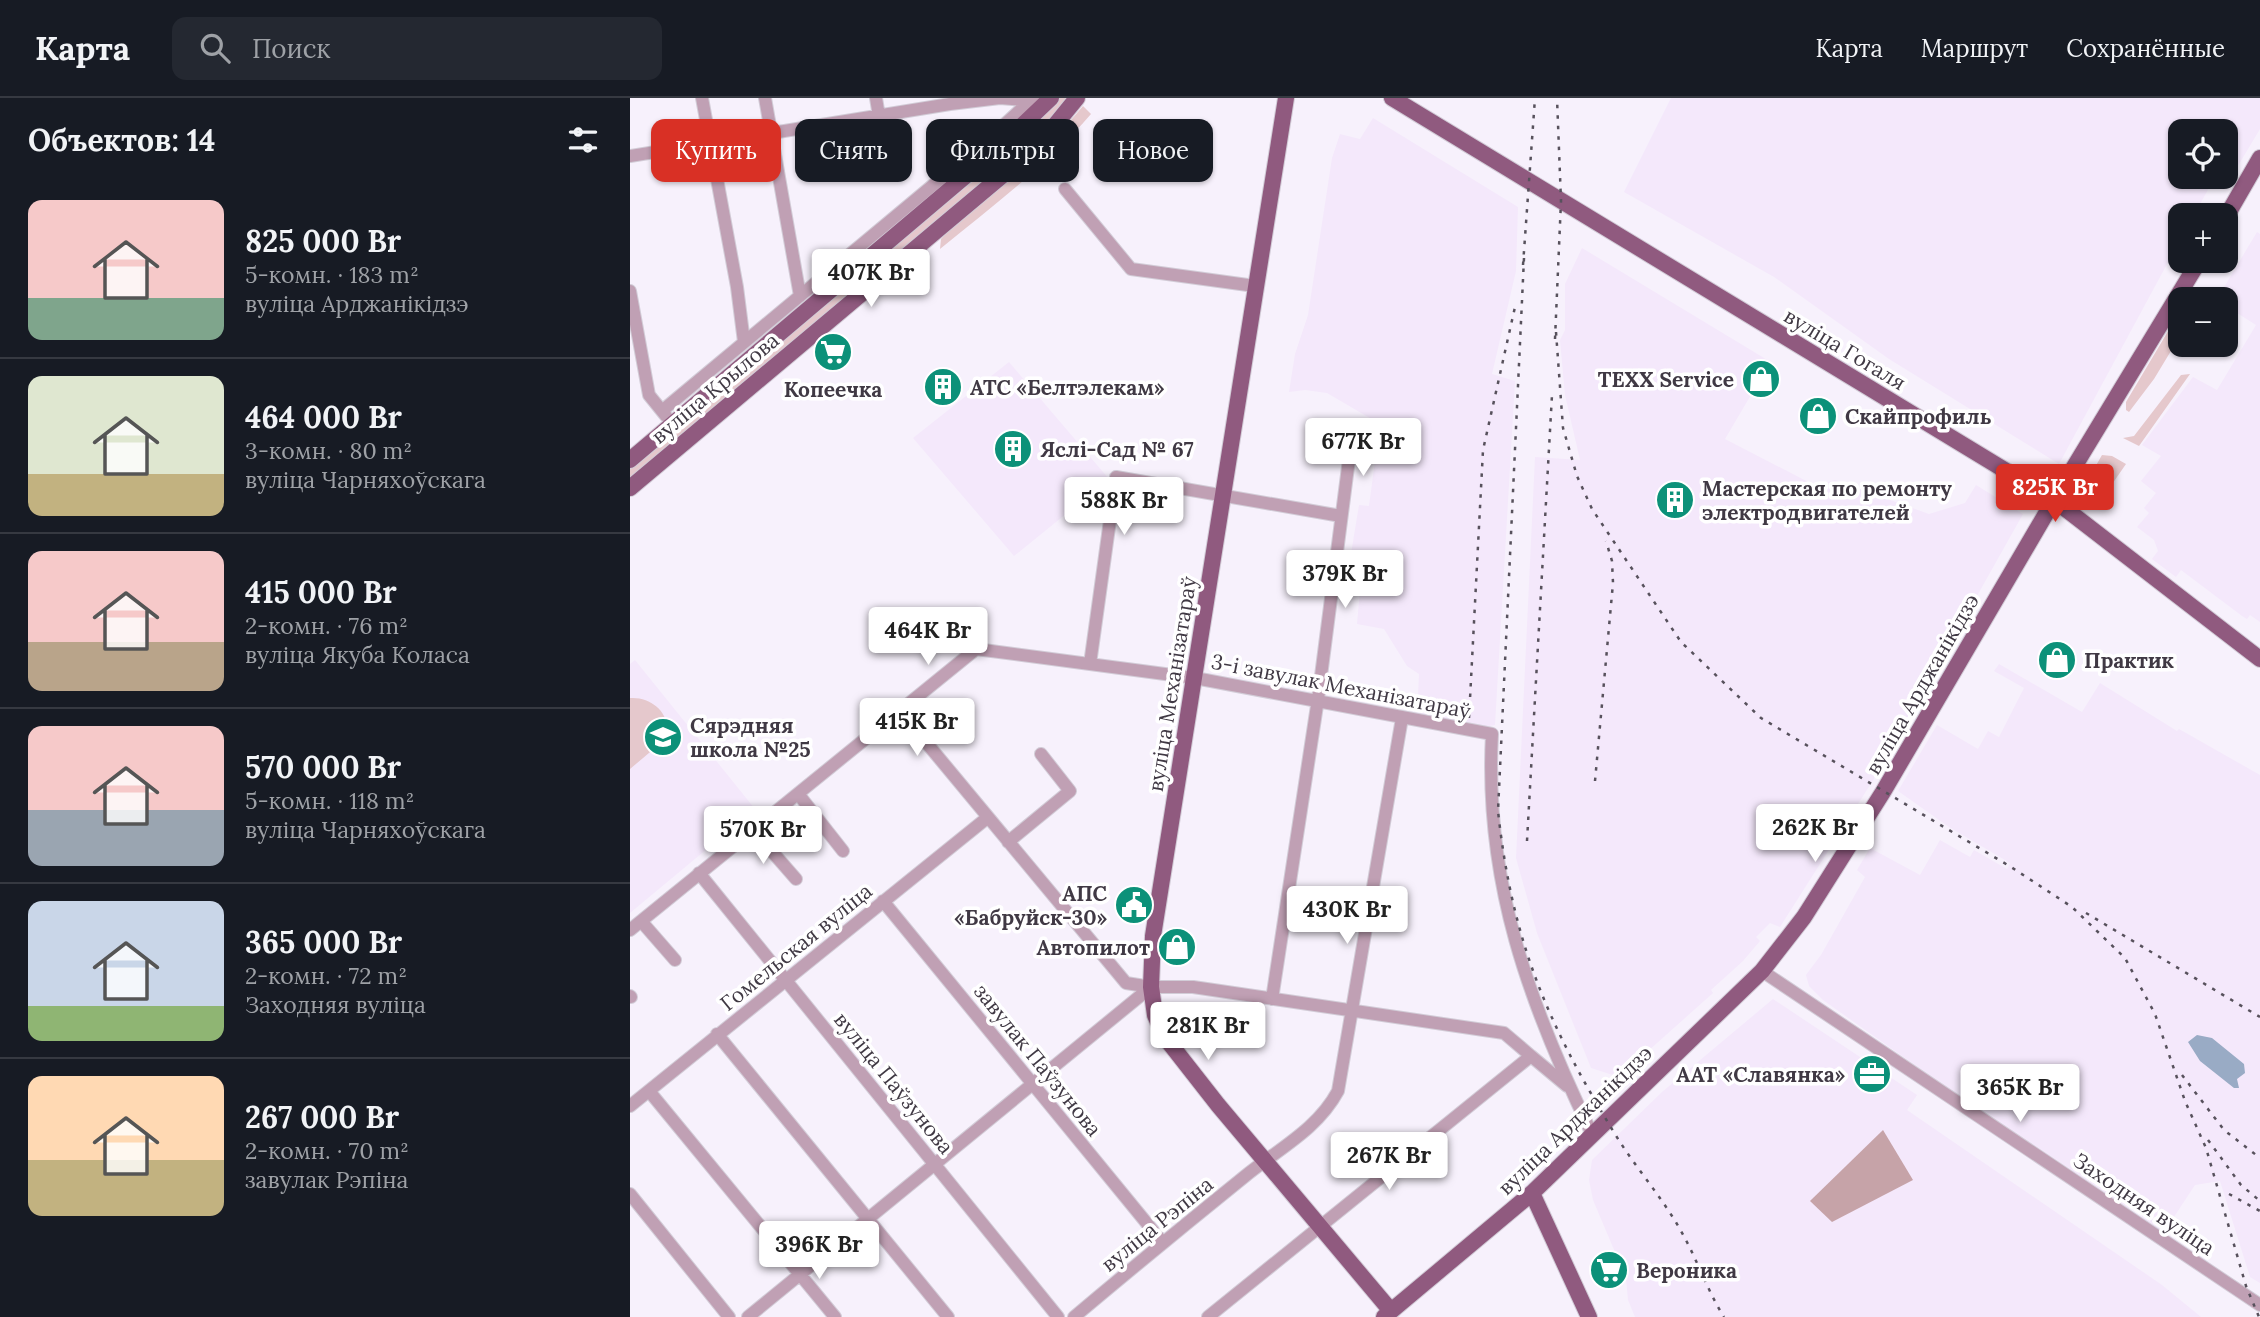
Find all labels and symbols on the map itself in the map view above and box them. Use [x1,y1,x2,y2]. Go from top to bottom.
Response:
pin: 407K Br [806,250,936,309]
street label: вуліца Гогаля [1779,302,1911,396]
street label: вуліца Крылова [646,327,785,449]
supermarket icon: Копеечка [812,331,854,373]
shop icon: TEXX Service [1740,358,1782,400]
building icon: АТС «Белтэлекам» [922,366,964,408]
place label: TEXX Service [1598,366,1734,393]
place label: АТС «Белтэлекам» [970,374,1164,401]
place label: Копеечка [784,376,882,403]
shop icon: Скайпрофиль [1797,395,1839,437]
place label: Скайпрофиль [1845,403,1992,430]
pin: 677K Br [1298,418,1428,478]
building icon: Яслі-Сад № 67 [992,428,1034,470]
place label: Яслі-Сад № 67 [1040,436,1194,463]
pin: 825K Br [1990,464,2120,524]
place label: Мастерская по ремонту электродвигателей [1702,475,1952,526]
pin: 588K Br [1059,478,1189,537]
building icon: Мастерская по ремонту электродвигателей [1654,479,1696,521]
pin: 379K Br [1280,550,1410,610]
street label: вуліца Механізатараў [1142,575,1202,793]
street label: вуліца Арджанікідзэ [1859,589,1985,779]
pin: 464K Br [863,608,993,667]
shop icon: Практик [2036,639,2078,681]
place label: Практик [2084,647,2175,674]
street label: 3-і завулак Механізатараў [1209,648,1473,724]
pin: 415K Br [852,698,982,758]
place label: Сярэдняя школа №25 [690,712,811,763]
school or university icon: Сярэдняя школа №25 [642,716,684,758]
pin: 262K Br [1750,804,1880,864]
pin: 570K Br [698,806,828,866]
street label: Гомельская вуліца [714,877,878,1017]
place label: АПС «Бабруйск-30» [954,880,1108,931]
public building icon: АПС «Бабруйск-30» [1113,884,1155,926]
pin: 430K Br [1282,886,1412,946]
shop icon: Автопилот [1156,926,1198,968]
place label: Автопилот [1036,934,1150,961]
street label: завулак Паўзунова [968,978,1108,1142]
pin: 281K Br [1143,1002,1273,1062]
street label: вуліца Паўзунова [828,1006,960,1160]
street label: вуліца Арджанікідзэ [1492,1039,1658,1201]
office icon: ААТ «Славянка» [1851,1053,1893,1095]
place label: ААТ «Славянка» [1676,1061,1845,1088]
pin: 365K Br [1955,1065,2085,1124]
pin: 267K Br [1324,1132,1454,1192]
street label: Заходняя вуліца [2068,1147,2220,1261]
street label: вуліца Рэпіна [1096,1171,1219,1277]
pin: 396K Br [754,1222,884,1281]
supermarket icon: Вероника [1588,1249,1630,1291]
place label: Вероника [1636,1257,1737,1284]

